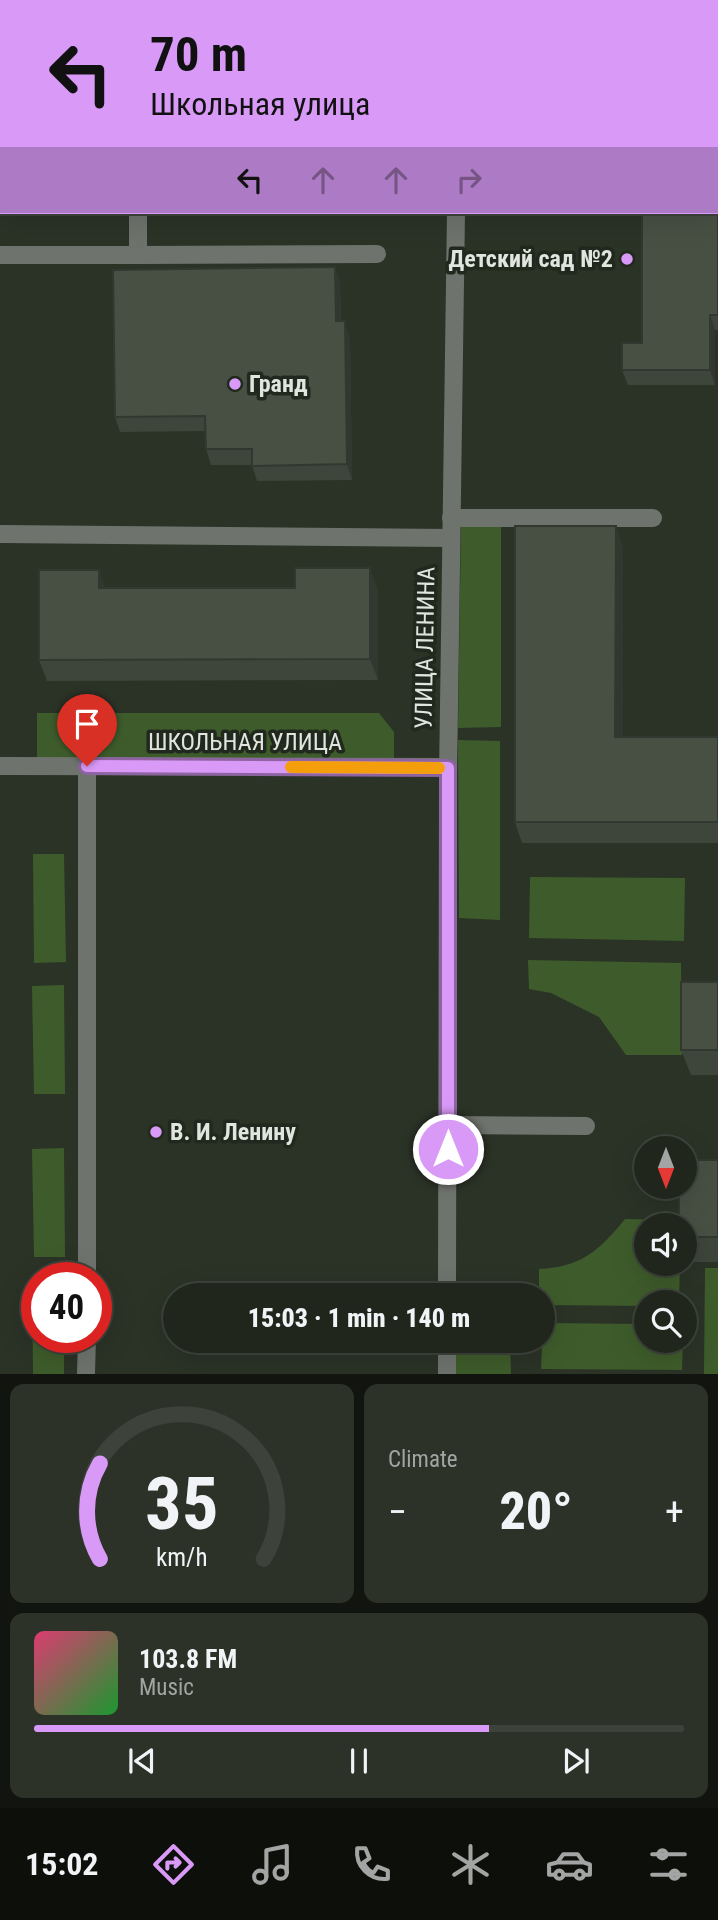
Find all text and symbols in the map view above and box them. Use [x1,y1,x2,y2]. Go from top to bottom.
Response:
text: 70 m [150,26,247,83]
icon: left [35,28,126,119]
text: Школьная улица [150,85,370,123]
icon: left [231,161,269,199]
icon: ahead [304,161,342,199]
icon: ahead [377,161,415,199]
icon: right [450,161,488,199]
place label: Детский сад №2 [449,245,613,273]
marker: Детский сад №2 [619,251,635,267]
place label: Гранд [249,370,308,398]
marker: Гранд [227,376,243,392]
street label: УЛИЦА ЛЕНИНА [410,566,440,729]
pin [57,694,117,766]
icon: arrive [68,705,106,743]
street label: ШКОЛЬНАЯ УЛИЦА [148,728,342,756]
position arrow [411,1112,485,1186]
place label: В. И. Ленину [170,1118,296,1146]
marker: В. И. Ленину [148,1124,164,1140]
north arrow [634,1136,696,1199]
map controls [634,1136,697,1353]
button: sound [634,1213,697,1276]
speed limit sign: 40 [21,1262,112,1353]
button: search [634,1290,697,1353]
text: 15:03 · 1 min · 140 m [248,1303,470,1333]
text: Climate [388,1446,458,1473]
text: 35 [145,1462,219,1548]
text: 20° [499,1481,573,1542]
text: − [388,1490,407,1534]
text: + [665,1490,684,1534]
text: km/h [156,1543,208,1572]
text: 103.8 FM [139,1644,237,1674]
text: Music [139,1674,194,1701]
icon: previous [123,1742,161,1780]
icon: pause [340,1742,378,1780]
icon: next [557,1742,595,1780]
icon: directions [149,1840,198,1889]
icon: music [248,1840,297,1889]
icon: phone [347,1840,396,1889]
icon: climate [446,1840,495,1889]
icon: car [545,1840,594,1889]
icon: filters [644,1840,693,1889]
text: 15:02 [25,1845,98,1883]

